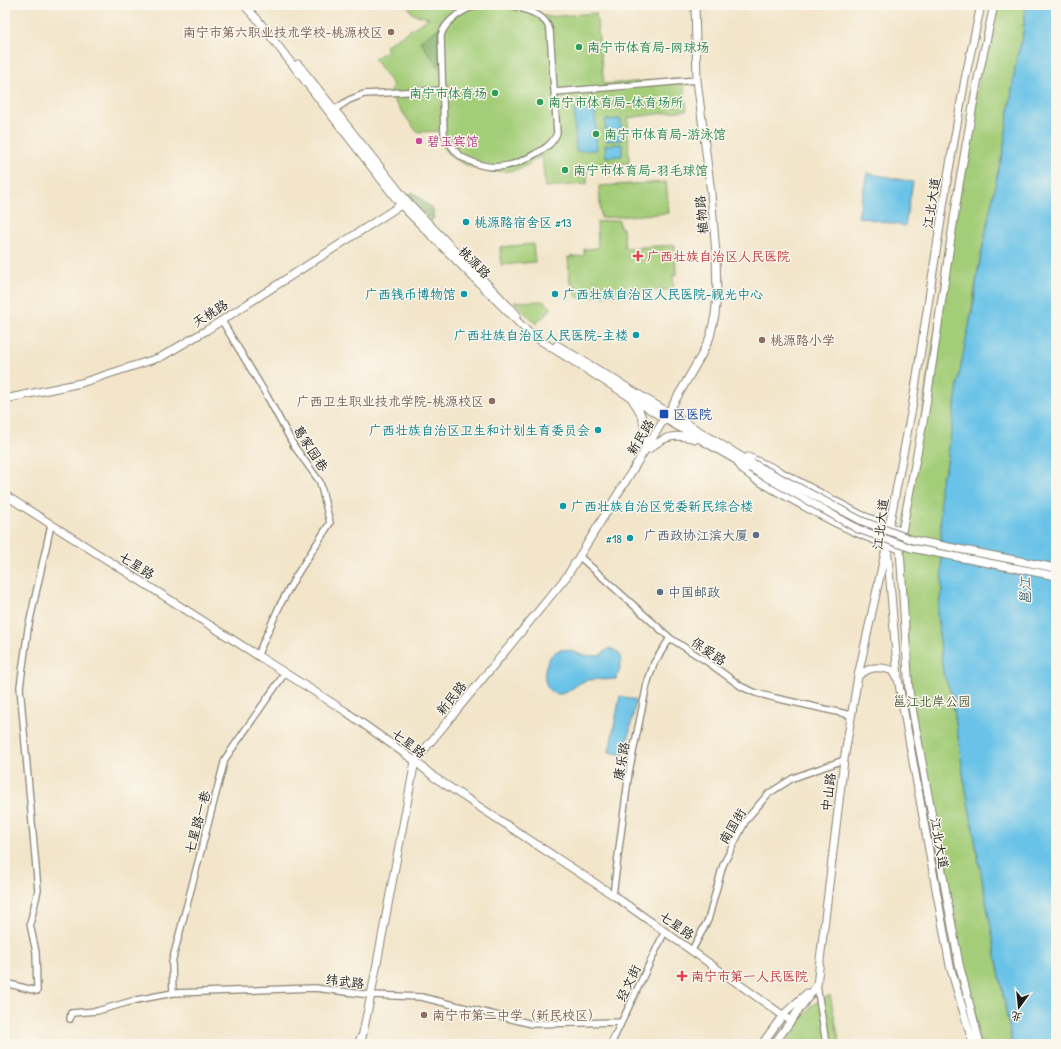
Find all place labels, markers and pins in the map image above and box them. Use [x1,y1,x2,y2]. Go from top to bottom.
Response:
place label: 南宁市第六职业技术学校-桃源校区 [183,23,383,41]
marker: 南宁市第六职业技术学校-桃源校区 [386,27,396,37]
place label: 南宁市体育局-网球场 [587,38,709,56]
marker: 南宁市体育局-网球场 [574,42,584,52]
place label: 南宁市体育场 [409,84,487,102]
marker: 南宁市体育场 [490,88,500,98]
place label: 南宁市体育局-体育场所 [548,93,683,111]
marker: 南宁市体育局-体育场所 [535,97,545,107]
place label: 南宁市体育局-游泳馆 [604,125,726,143]
marker: 南宁市体育局-游泳馆 [591,129,601,139]
place label: 碧玉宾馆 [427,132,479,150]
marker: 碧玉宾馆 [414,136,424,146]
place label: 南宁市体育局-羽毛球馆 [573,161,708,179]
marker: 南宁市体育局-羽毛球馆 [560,165,570,175]
place label: 桃源路宿舍区 #13 [474,213,572,231]
marker: 桃源路宿舍区 #13 [461,217,471,227]
place label: 广西壮族自治区人民医院 [647,247,790,265]
marker: 广西壮族自治区人民医院 [632,250,644,262]
place label: 广西钱币博物馆 [365,285,456,303]
place label: 广西壮族自治区人民医院-视光中心 [563,285,763,303]
marker: 广西钱币博物馆 [459,289,469,299]
marker: 广西壮族自治区人民医院-视光中心 [550,289,560,299]
place label: 广西壮族自治区人民医院-主楼 [454,326,628,344]
marker: 广西壮族自治区人民医院-主楼 [631,330,641,340]
place label: 桃源路小学 [770,331,835,349]
marker: 桃源路小学 [757,335,767,345]
place label: 广西卫生职业技术学院-桃源校区 [297,392,484,410]
marker: 广西卫生职业技术学院-桃源校区 [487,396,497,406]
place label: 区医院 [673,405,712,423]
marker: 区医院 [658,408,670,420]
place label: 广西壮族自治区卫生和计划生育委员会 [369,421,590,439]
marker: 广西壮族自治区卫生和计划生育委员会 [593,425,603,435]
place label: 广西壮族自治区党委新民综合楼 [571,497,753,515]
marker: 广西壮族自治区党委新民综合楼 [558,501,568,511]
place label: 广西政协江滨大厦 [644,526,748,544]
place label: #18 [606,529,622,547]
marker: 广西政协江滨大厦 [751,530,761,540]
marker: #18 [625,533,635,543]
place label: 中国邮政 [668,583,720,601]
marker: 中国邮政 [655,587,665,597]
place label: 南宁市第一人民医院 [691,967,808,985]
marker: 南宁市第一人民医院 [676,970,688,982]
place label: 南宁市第二中学（新民校区） [432,1006,601,1024]
marker: 南宁市第二中学（新民校区） [419,1010,429,1020]

